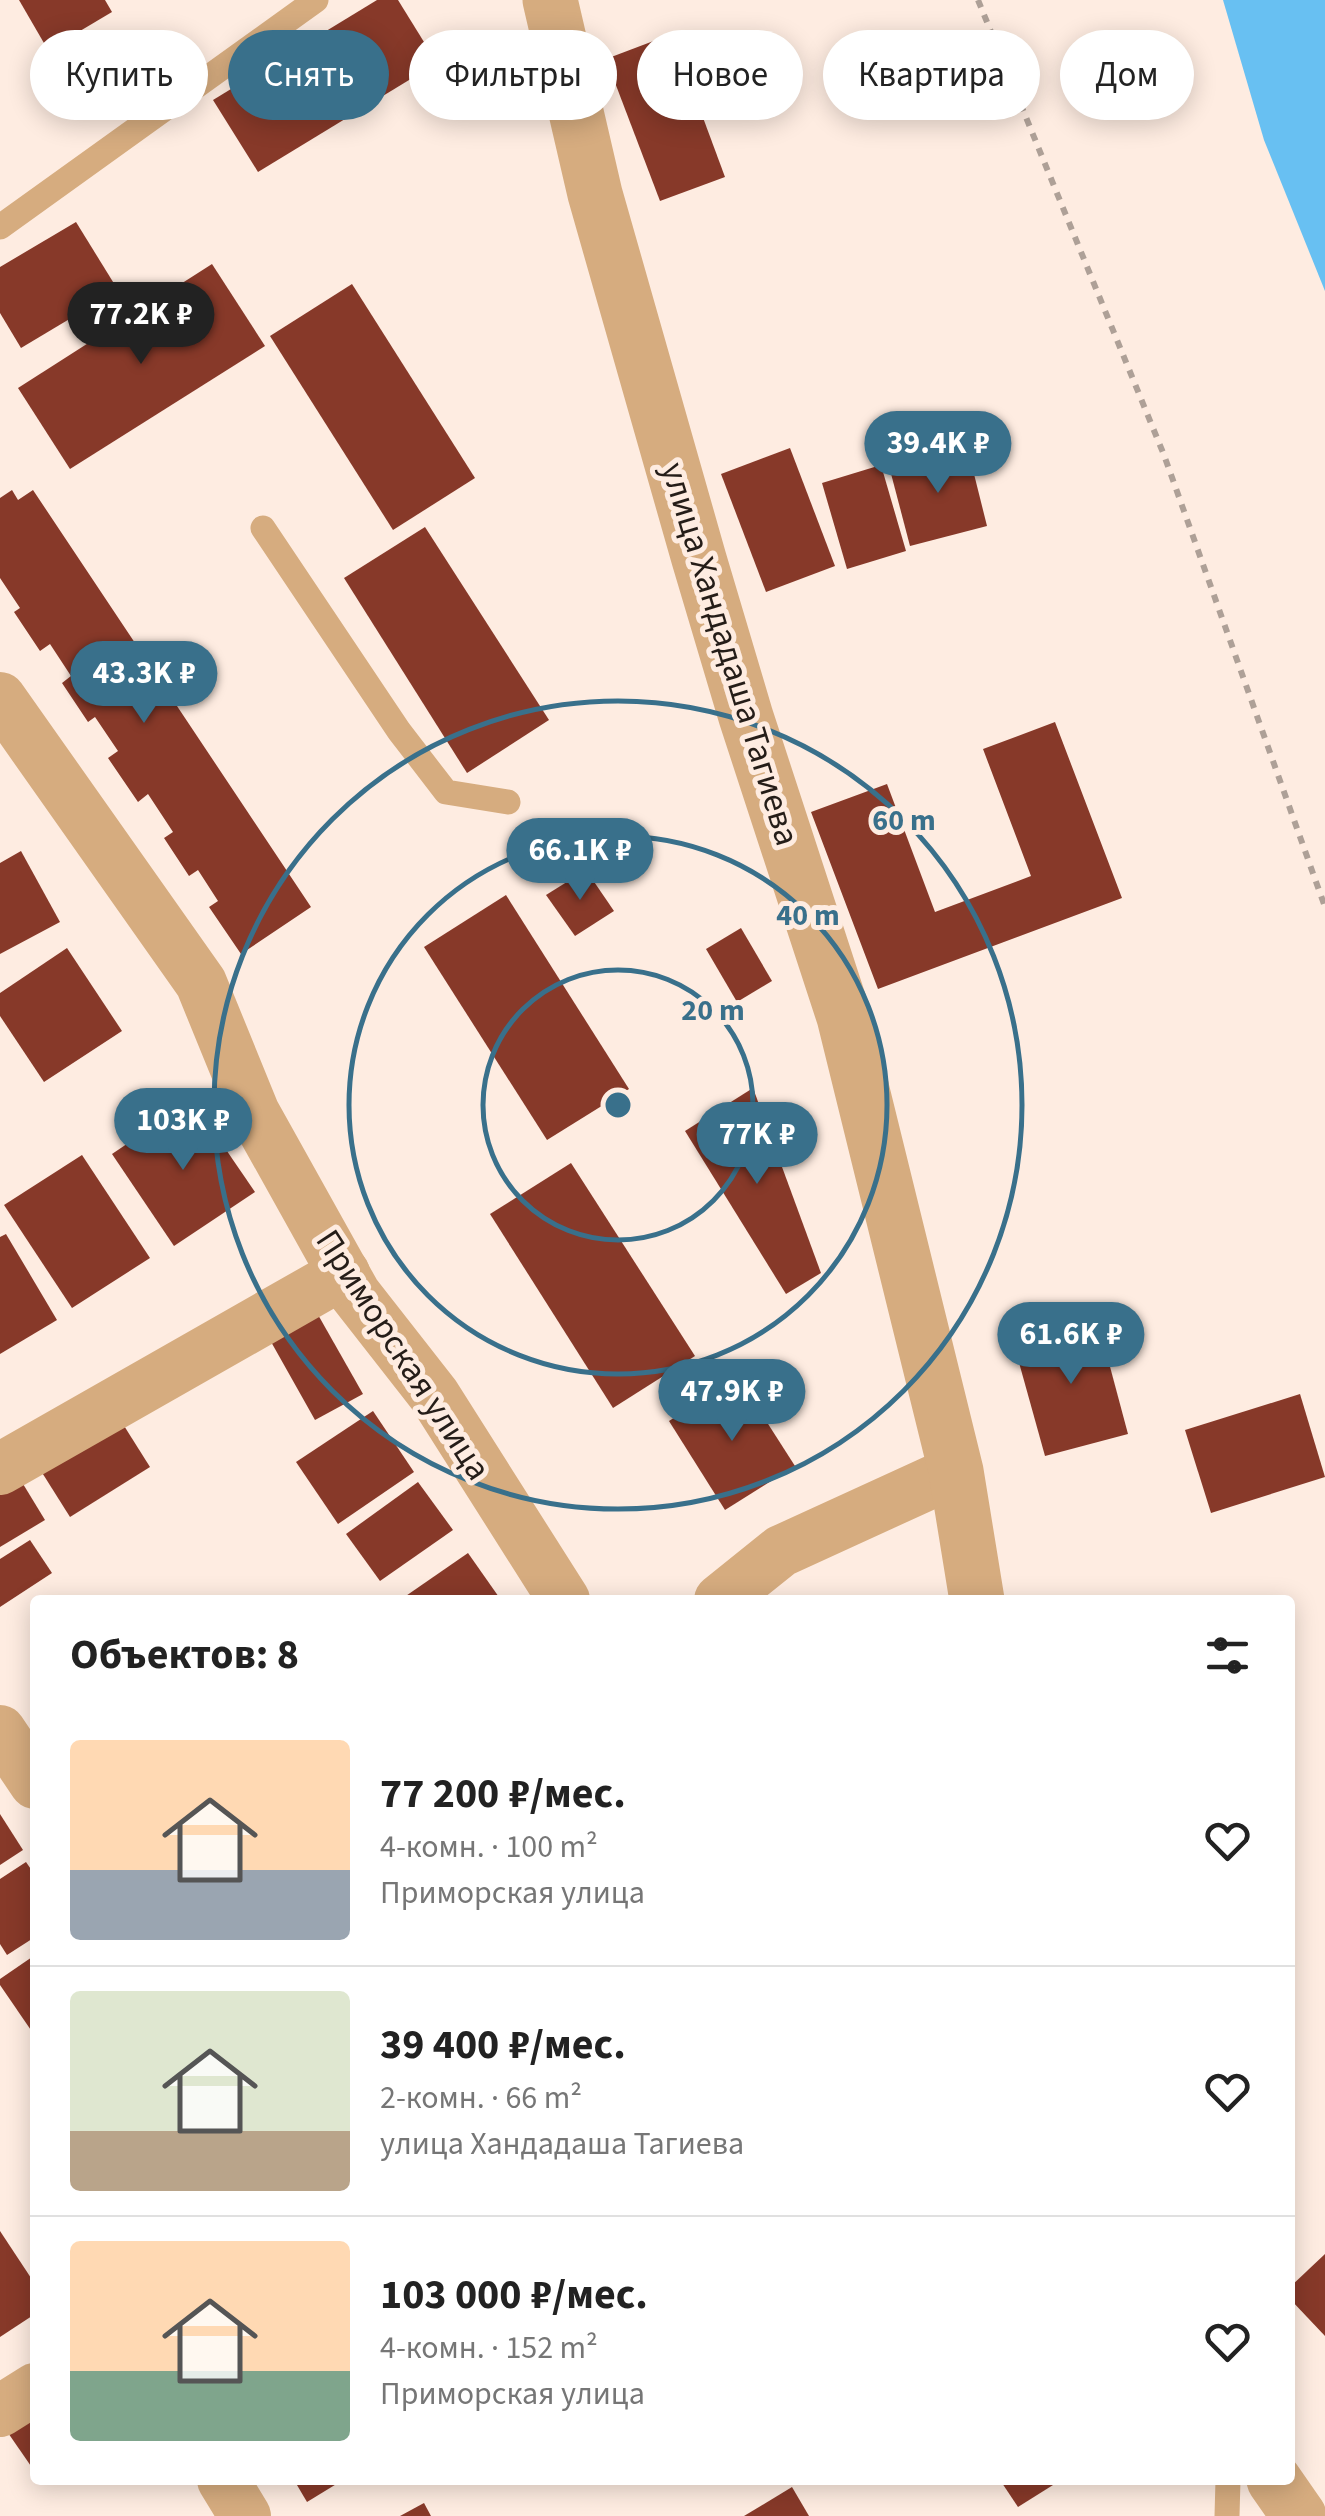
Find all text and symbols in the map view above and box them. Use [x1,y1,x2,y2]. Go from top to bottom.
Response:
chip: Купить [30,30,208,120]
chip: Снять [228,30,389,120]
chip: Фильтры [409,30,617,120]
chip: Новое [637,30,803,120]
chip: Квартира [823,30,1040,120]
chip: Дом [1060,30,1194,120]
pin: 77.2K ₽ [49,282,233,367]
text: 77.2K ₽ [89,291,193,337]
pin: 39.4K ₽ [846,411,1030,496]
text: 39.4K ₽ [886,420,990,466]
street label: улица Хандадаша Тагиева [648,456,812,852]
pin: 43.3K ₽ [52,641,236,726]
text: 43.3K ₽ [92,650,196,696]
text: 60 m [872,799,936,842]
pin: 66.1K ₽ [488,818,672,903]
text: 66.1K ₽ [528,827,632,873]
text: 40 m [776,894,840,937]
text: 20 m [681,989,745,1032]
centre of rings [600,1087,636,1123]
pin: 103K ₽ [102,1088,264,1173]
text: 103K ₽ [136,1097,230,1143]
pin: 77K ₽ [687,1102,827,1187]
text: 77K ₽ [719,1111,795,1157]
street label: Приморская улица [303,1220,503,1490]
pin: 61.6K ₽ [979,1302,1163,1387]
text: 61.6K ₽ [1019,1311,1123,1357]
pin: 47.9K ₽ [640,1359,824,1444]
text: 47.9K ₽ [680,1368,784,1414]
text: Объектов: 8 [70,1625,299,1685]
icon: filters [1200,1628,1255,1683]
text: 77 200 ₽/мес. [380,1764,626,1824]
icon: home [150,1780,270,1900]
icon: heart [1200,1813,1255,1868]
text: 4-комн. · 100 m² [380,1824,598,1870]
text: Приморская улица [380,1870,645,1916]
text: 39 400 ₽/мес. [380,2015,626,2075]
icon: home [150,2031,270,2151]
icon: heart [1200,2064,1255,2119]
text: 2-комн. · 66 m² [380,2075,582,2121]
text: улица Хандадаша Тагиева [380,2121,744,2167]
text: 103 000 ₽/мес. [380,2265,648,2325]
icon: home [150,2281,270,2401]
icon: heart [1200,2314,1255,2369]
text: 4-комн. · 152 m² [380,2325,598,2371]
text: Приморская улица [380,2371,645,2417]

